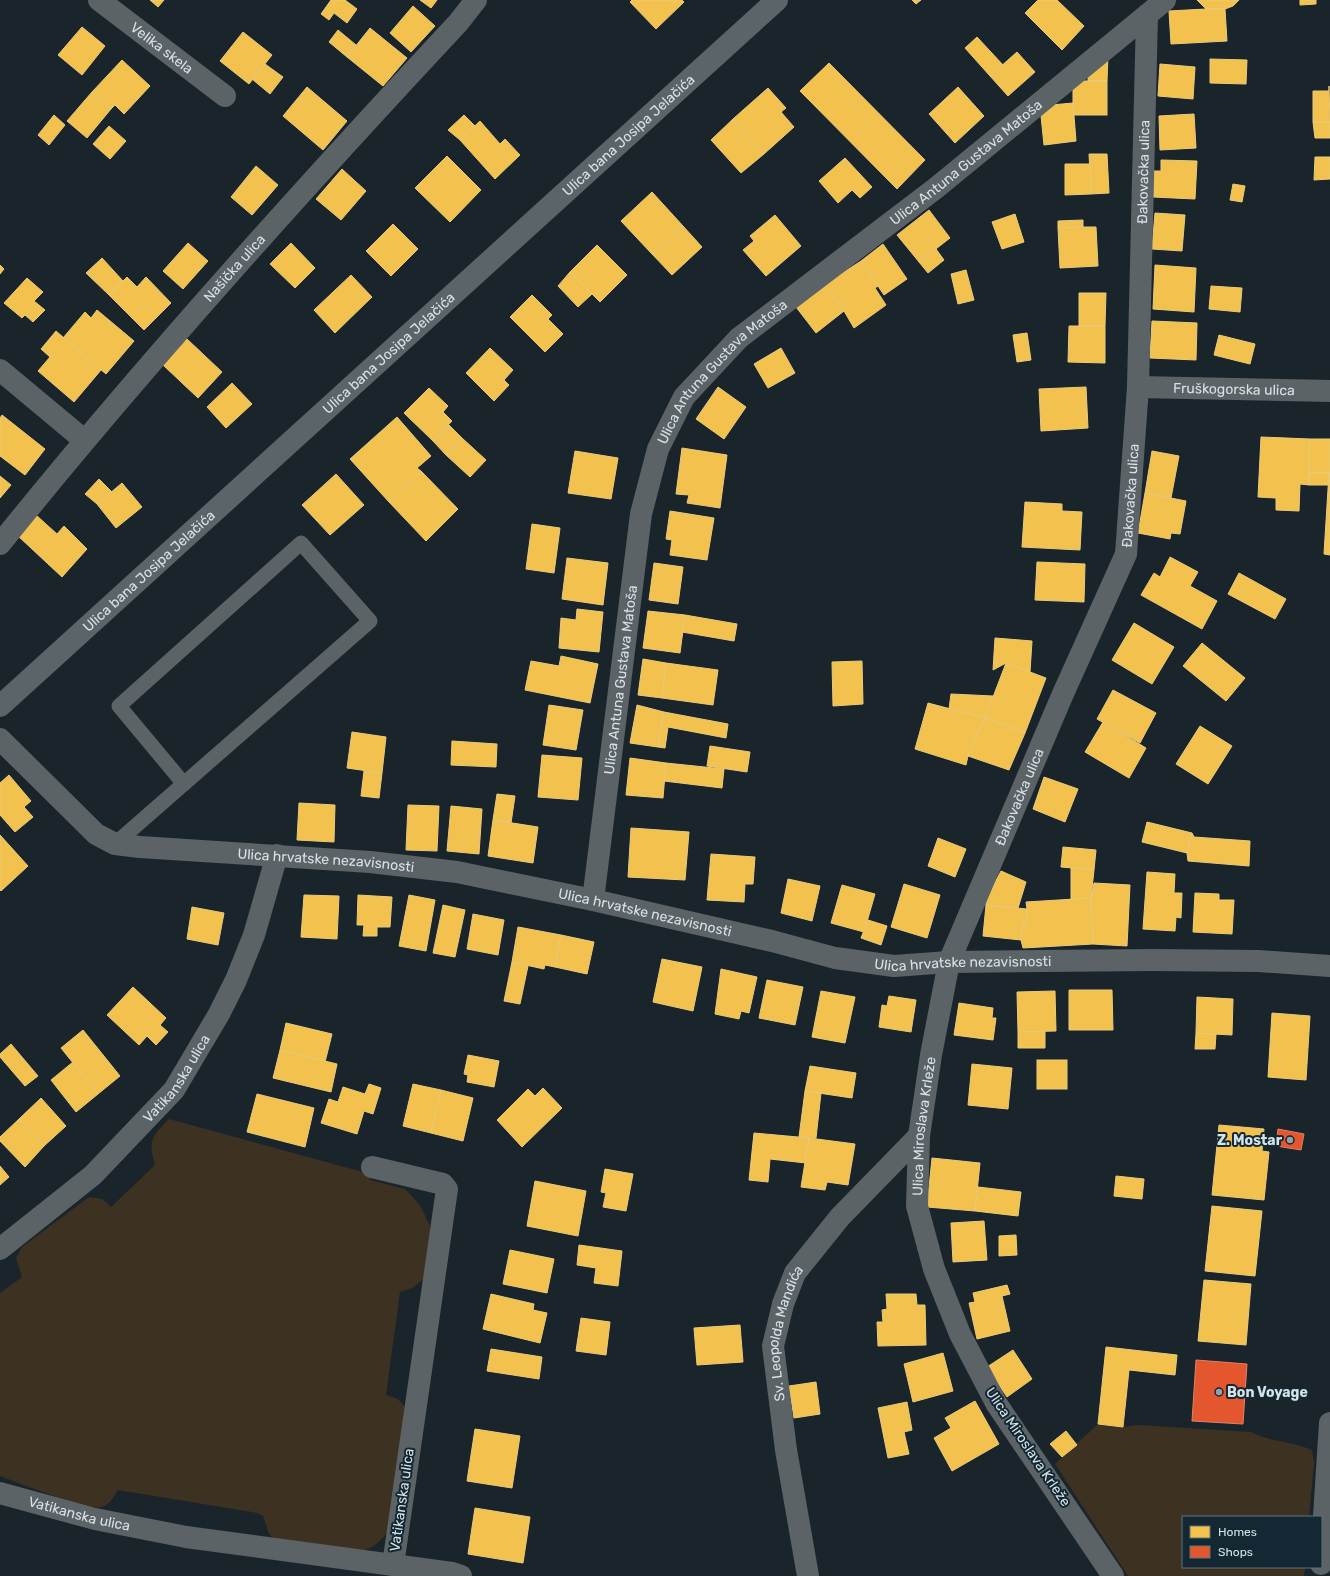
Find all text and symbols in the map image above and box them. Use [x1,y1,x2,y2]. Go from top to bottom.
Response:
street label: Velika skela [127,19,197,77]
street label: Ulica bana Josipa Jelačića [559,71,698,199]
street label: Ulica Antuna Gustava Matoša [886,96,1046,229]
street label: Đakovačka ulica [1133,120,1153,224]
street label: Našička ulica [200,231,269,305]
street label: Ulica bana Josipa Jelačića [319,289,458,417]
street label: Ulica Antuna Gustava Matoša [653,296,791,447]
street label: Fruškogorska ulica [1173,379,1295,399]
street label: Đakovačka ulica [1118,443,1142,548]
street label: Ulica bana Josipa Jelačića [79,506,218,635]
street label: Ulica Antuna Gustava Matoša [600,584,641,775]
street label: Đakovačka ulica [991,746,1047,848]
street label: Ulica hrvatske nezavisnosti [237,845,415,876]
street label: Ulica hrvatske nezavisnosti [557,885,733,940]
street label: Ulica hrvatske nezavisnosti [873,952,1052,975]
street label: Vatikanska ulica [139,1032,213,1126]
street label: Ulica Miroslava Krleže [909,1055,939,1196]
place label: Z. Mostar [1217,1132,1283,1149]
marker: Z. Mostar [1285,1135,1295,1145]
street label: Sv. Leopolda Mandića [764,1261,807,1402]
street label: Ulica Miroslava Krleže [982,1384,1074,1510]
place label: Bon Voyage [1227,1384,1308,1401]
marker: Bon Voyage [1214,1387,1224,1397]
street label: Vatikanska ulica [386,1447,418,1553]
street label: Vatikanska ulica [27,1493,132,1534]
legend [1182,1516,1322,1568]
text: Homes [1218,1525,1257,1539]
text: Shops [1218,1545,1253,1559]

